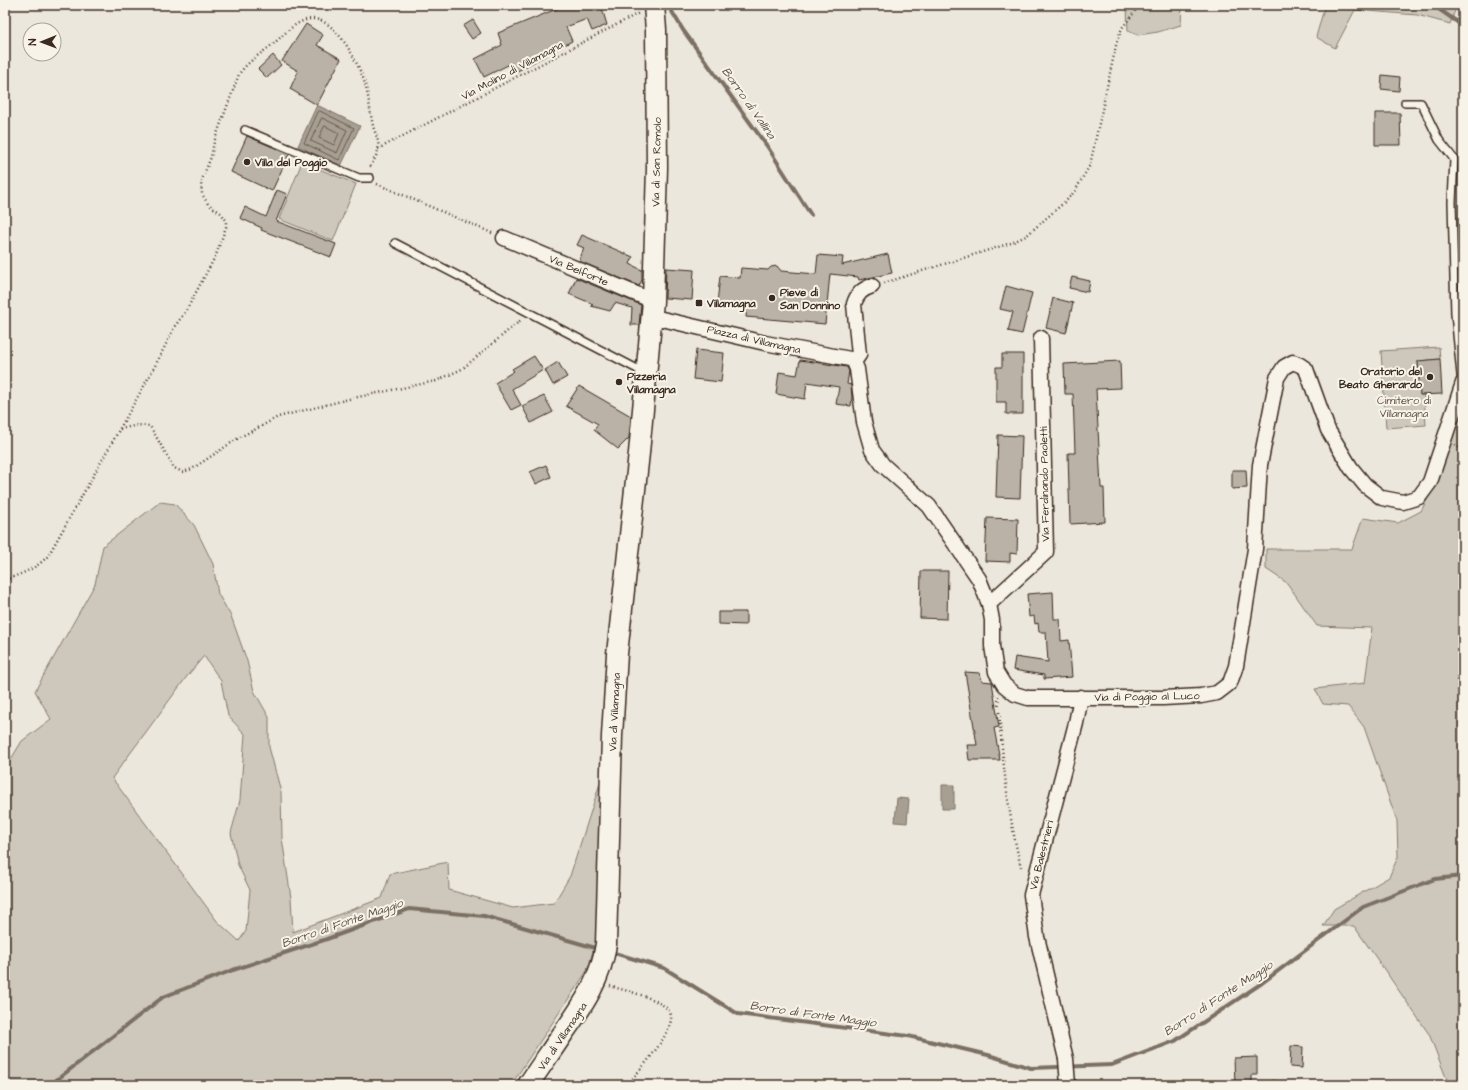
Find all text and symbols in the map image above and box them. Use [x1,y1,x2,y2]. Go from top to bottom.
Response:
north arrow [22,22,62,62]
street label: Via Molino di Villamagna [459,37,567,105]
text: N [25,38,40,46]
water label: Borro di Vallina [717,64,780,143]
street label: Via di San Romolo [648,116,665,207]
place label: Villa del Poggio [254,155,328,172]
marker: Villa del Poggio [242,157,252,167]
street label: Via Belforte [547,251,611,290]
place label: Pieve di San Donnino [779,285,841,313]
marker: Pieve di San Donnino [767,293,777,303]
place label: Villamagna [706,296,756,313]
marker: Villamagna [694,298,704,308]
street label: Piazza di Villamagna [705,321,802,359]
place label: Oratorio del Beato Gherardo [1339,364,1423,392]
place label: Pizzeria Villamagna [626,369,676,399]
marker: Oratorio del Beato Gherardo [1425,372,1435,382]
marker: Pizzeria Villamagna [614,377,624,387]
park label: Cimitero di Villamagna [1377,393,1431,422]
street label: Via Ferdinando Paoletti [1036,426,1053,542]
street label: Via di Villamagna [605,672,625,752]
street label: Via di Poggio al Luco [1094,688,1201,706]
street label: Via Balestrieri [1026,819,1057,891]
water label: Borro di Fonte Maggio [279,894,406,953]
water label: Borro di Fonte Maggio [1160,956,1278,1041]
water label: Borro di Fonte Maggio [749,997,878,1033]
street label: Via di Villamagna [534,999,592,1074]

